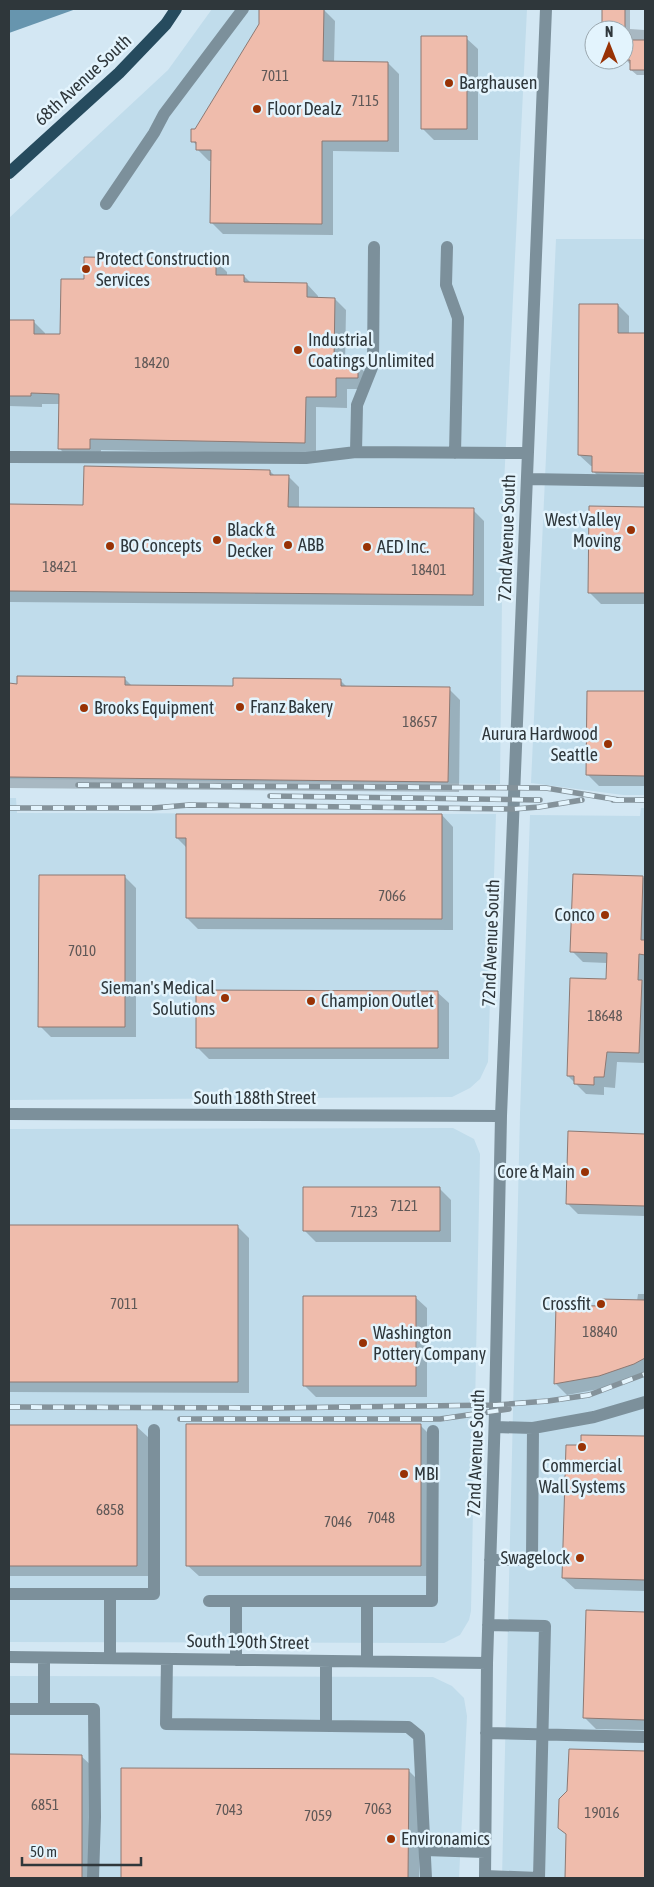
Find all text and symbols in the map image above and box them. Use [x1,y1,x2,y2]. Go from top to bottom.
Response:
north arrow [584,20,634,70]
text: N [605,24,613,40]
street label: 68th Avenue South [30,30,135,130]
house number: 7011 [261,67,289,84]
place label: Barghausen [459,72,537,93]
marker: Barghausen [443,77,455,89]
house number: 7115 [351,92,379,109]
place label: Floor Dealz [267,98,342,119]
marker: Floor Dealz [251,103,263,115]
place label: Protect Construction Services [96,248,230,290]
marker: Protect Construction Services [80,263,92,275]
place label: Industrial Coatings Unlimited [308,329,435,371]
marker: Industrial Coatings Unlimited [292,344,304,356]
house number: 18420 [134,354,170,371]
street label: 72nd Avenue South [494,474,519,602]
place label: West Valley Moving [545,509,621,551]
place label: Black & Decker [227,519,276,561]
marker: West Valley Moving [625,524,637,536]
marker: Black & Decker [211,534,223,546]
place label: ABB [298,534,324,555]
place label: BO Concepts [120,535,202,556]
place label: AED Inc. [377,536,429,557]
marker: ABB [282,539,294,551]
marker: BO Concepts [104,540,116,552]
marker: AED Inc. [361,541,373,553]
house number: 18421 [42,558,78,575]
house number: 18401 [411,561,447,578]
place label: Franz Bakery [250,696,333,717]
place label: Brooks Equipment [94,697,214,718]
marker: Franz Bakery [234,701,246,713]
marker: Brooks Equipment [78,702,90,714]
house number: 18657 [402,713,438,730]
place label: Aurura Hardwood Seattle [482,723,598,765]
marker: Aurura Hardwood Seattle [602,738,614,750]
street label: 72nd Avenue South [478,879,503,1007]
house number: 7066 [378,887,406,904]
place label: Conco [555,904,595,925]
marker: Conco [599,909,611,921]
house number: 7010 [68,942,96,959]
place label: Sieman's Medical Solutions [101,977,215,1019]
place label: Champion Outlet [321,990,434,1011]
marker: Sieman's Medical Solutions [219,992,231,1004]
marker: Champion Outlet [305,995,317,1007]
house number: 18648 [587,1007,623,1024]
street label: South 188th Street [194,1087,316,1108]
place label: Core & Main [497,1161,575,1182]
marker: Core & Main [579,1166,591,1178]
house number: 7121 [390,1197,418,1214]
house number: 7123 [350,1203,378,1220]
place label: Crossfit [542,1293,591,1314]
house number: 7011 [110,1295,138,1312]
marker: Crossfit [595,1298,607,1310]
place label: Washington Pottery Company [373,1322,486,1364]
house number: 18840 [582,1323,618,1340]
marker: Washington Pottery Company [357,1337,369,1349]
street label: 72nd Avenue South [463,1389,488,1517]
marker: Commercial Wall Systems [576,1441,588,1453]
place label: Commercial Wall Systems [539,1455,625,1497]
place label: MBI [414,1463,439,1484]
marker: MBI [398,1468,410,1480]
house number: 6858 [96,1501,124,1518]
house number: 7048 [367,1509,395,1526]
house number: 7046 [324,1513,352,1530]
place label: Swagelock [501,1547,570,1568]
marker: Swagelock [574,1552,586,1564]
street label: South 190th Street [187,1630,309,1653]
house number: 6851 [31,1796,59,1813]
house number: 7063 [364,1800,392,1817]
house number: 7043 [215,1801,243,1818]
house number: 19016 [584,1804,620,1821]
house number: 7059 [304,1807,332,1824]
place label: Environamics [401,1828,490,1849]
marker: Environamics [385,1833,397,1845]
scale bar [22,1834,141,1866]
text: 50 m [30,1843,57,1860]

